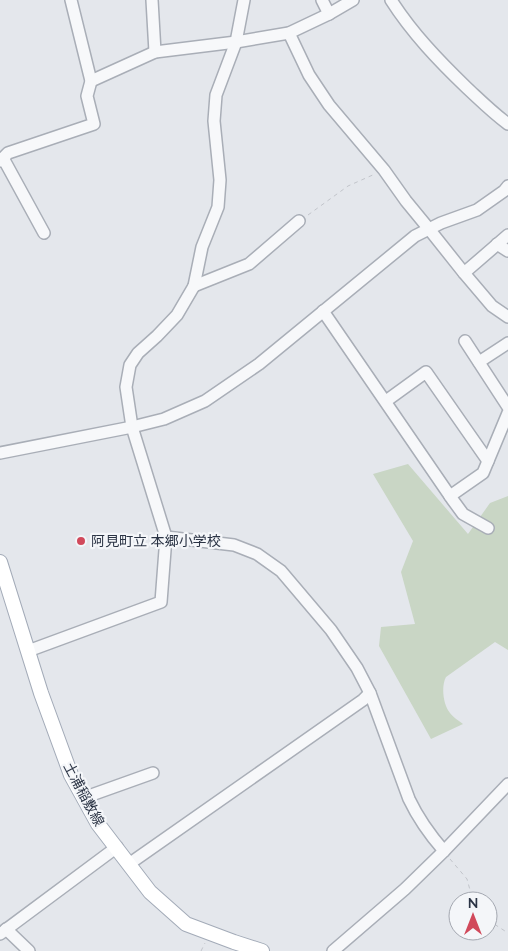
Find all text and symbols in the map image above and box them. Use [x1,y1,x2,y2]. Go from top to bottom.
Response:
place label: 阿見町立 本郷小学校 [91,532,221,550]
marker: 阿見町立 本郷小学校 [75,535,87,547]
street label: 土浦稲敷線 [60,759,108,829]
north arrow [448,891,498,941]
text: N [468,894,478,912]

